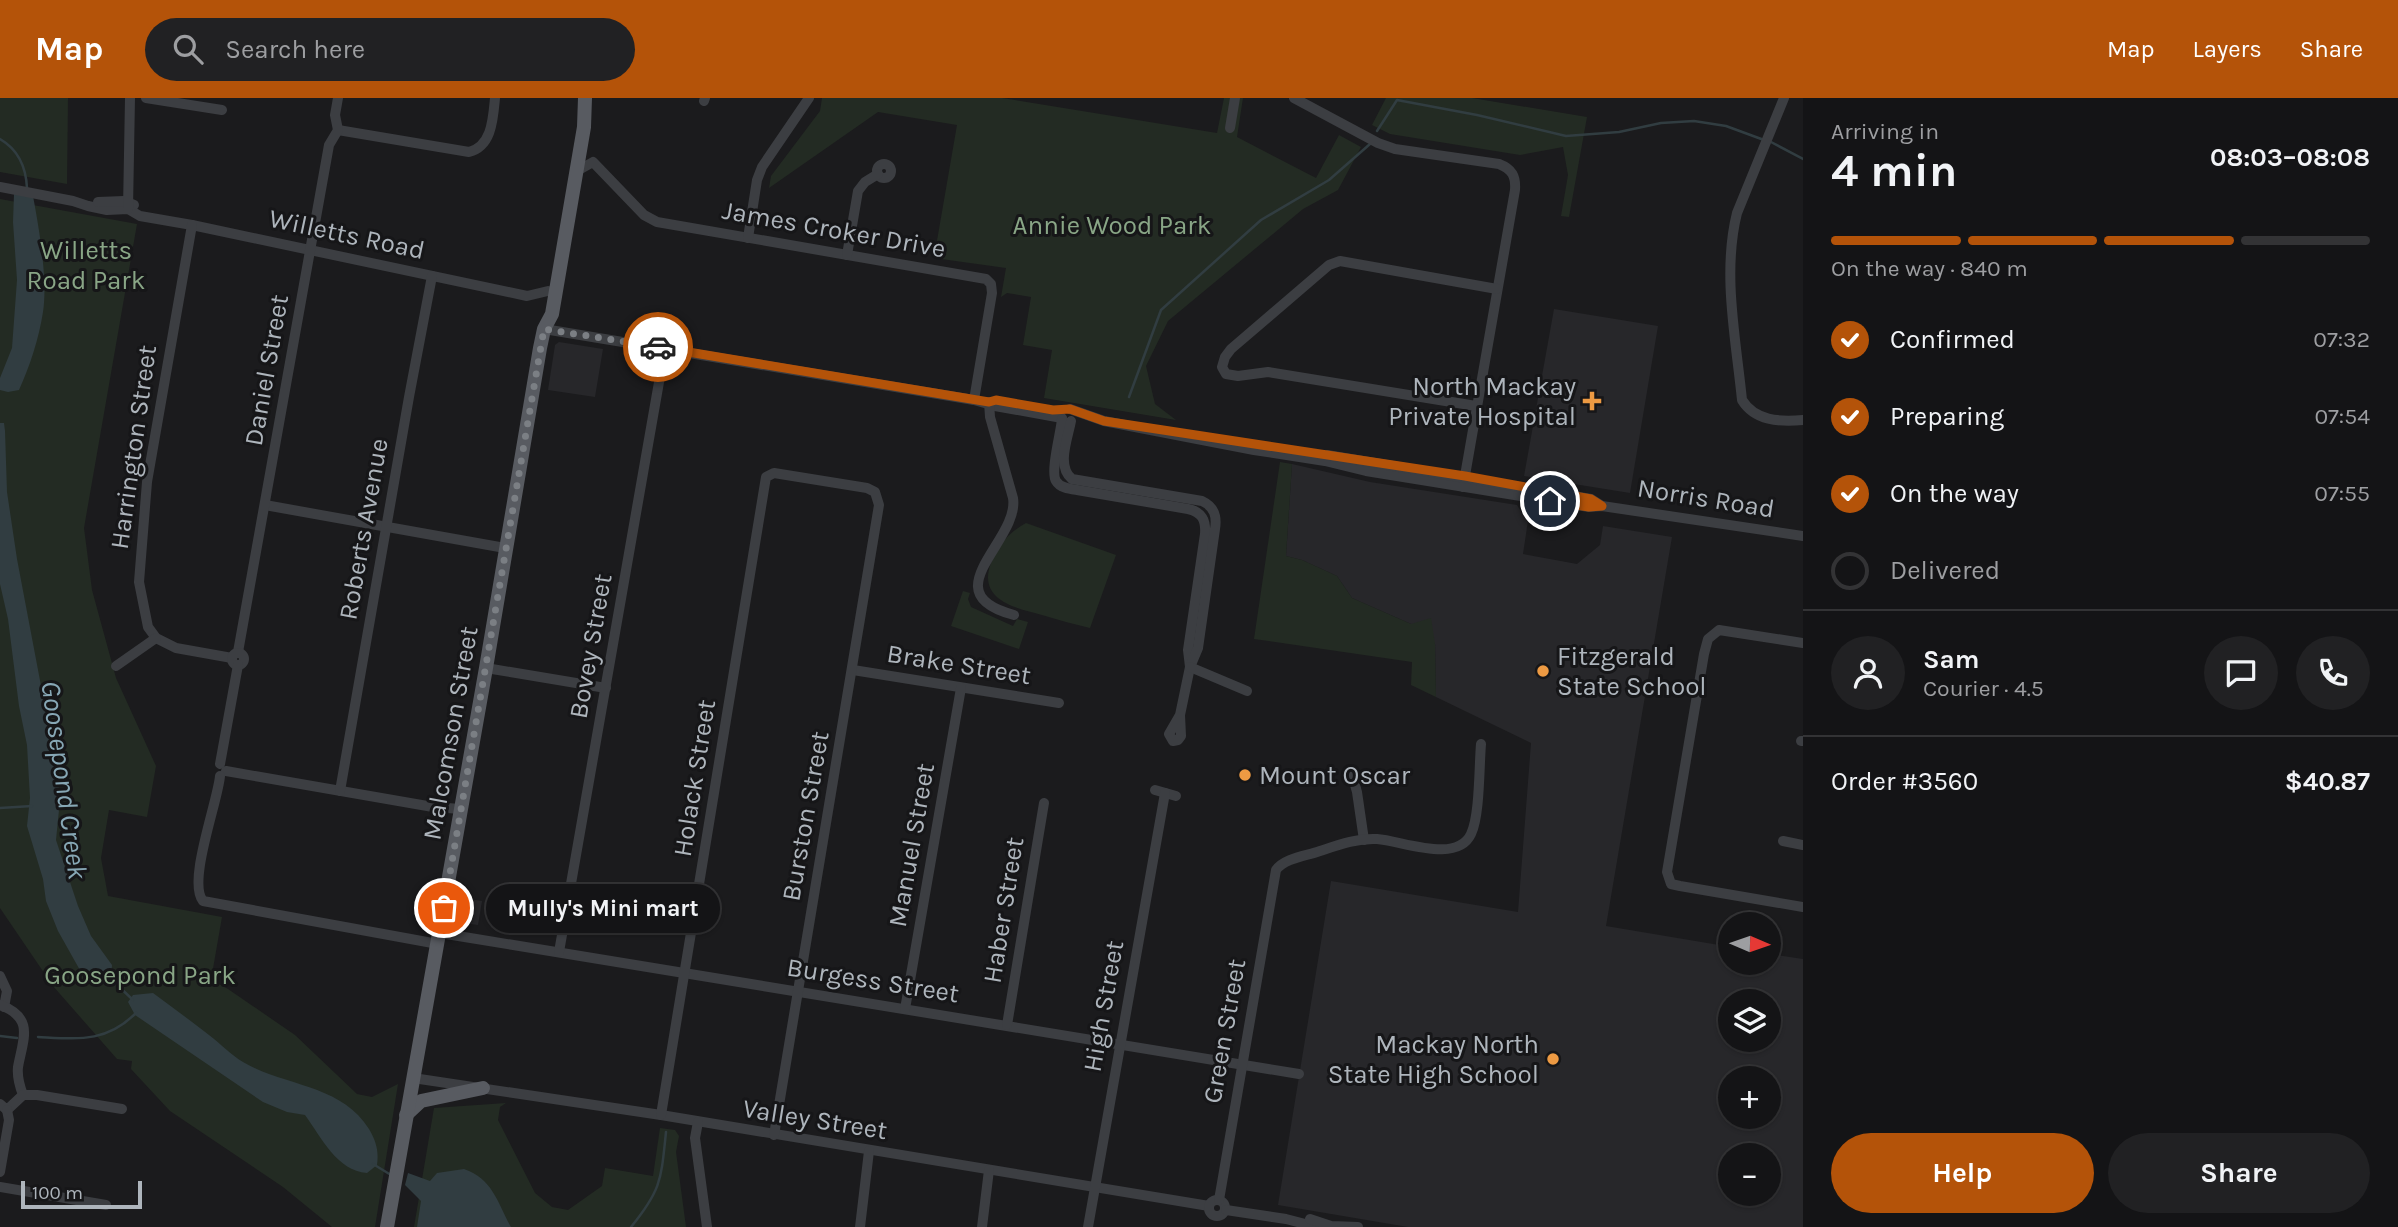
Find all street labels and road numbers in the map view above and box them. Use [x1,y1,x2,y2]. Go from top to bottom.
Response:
street label: James Croker Drive [720,195,948,264]
street label: Willetts Road [266,203,427,266]
street label: Daniel Street [238,292,295,448]
street label: Harrington Street [104,343,163,551]
street label: Roberts Avenue [332,436,395,622]
street label: Norris Road [1635,472,1777,525]
street label: Bovey Street [563,571,619,721]
street label: Malcomson Street [416,623,485,842]
street label: Brake Street [885,638,1033,691]
street label: Holack Street [667,697,722,859]
street label: Burston Street [775,728,836,904]
street label: Manuel Street [882,760,941,929]
street label: Haber Street [977,835,1030,985]
street label: High Street [1077,938,1130,1074]
street label: Burgess Street [785,952,961,1009]
street label: Green Street [1197,956,1252,1106]
street label: Valley Street [741,1093,890,1146]

